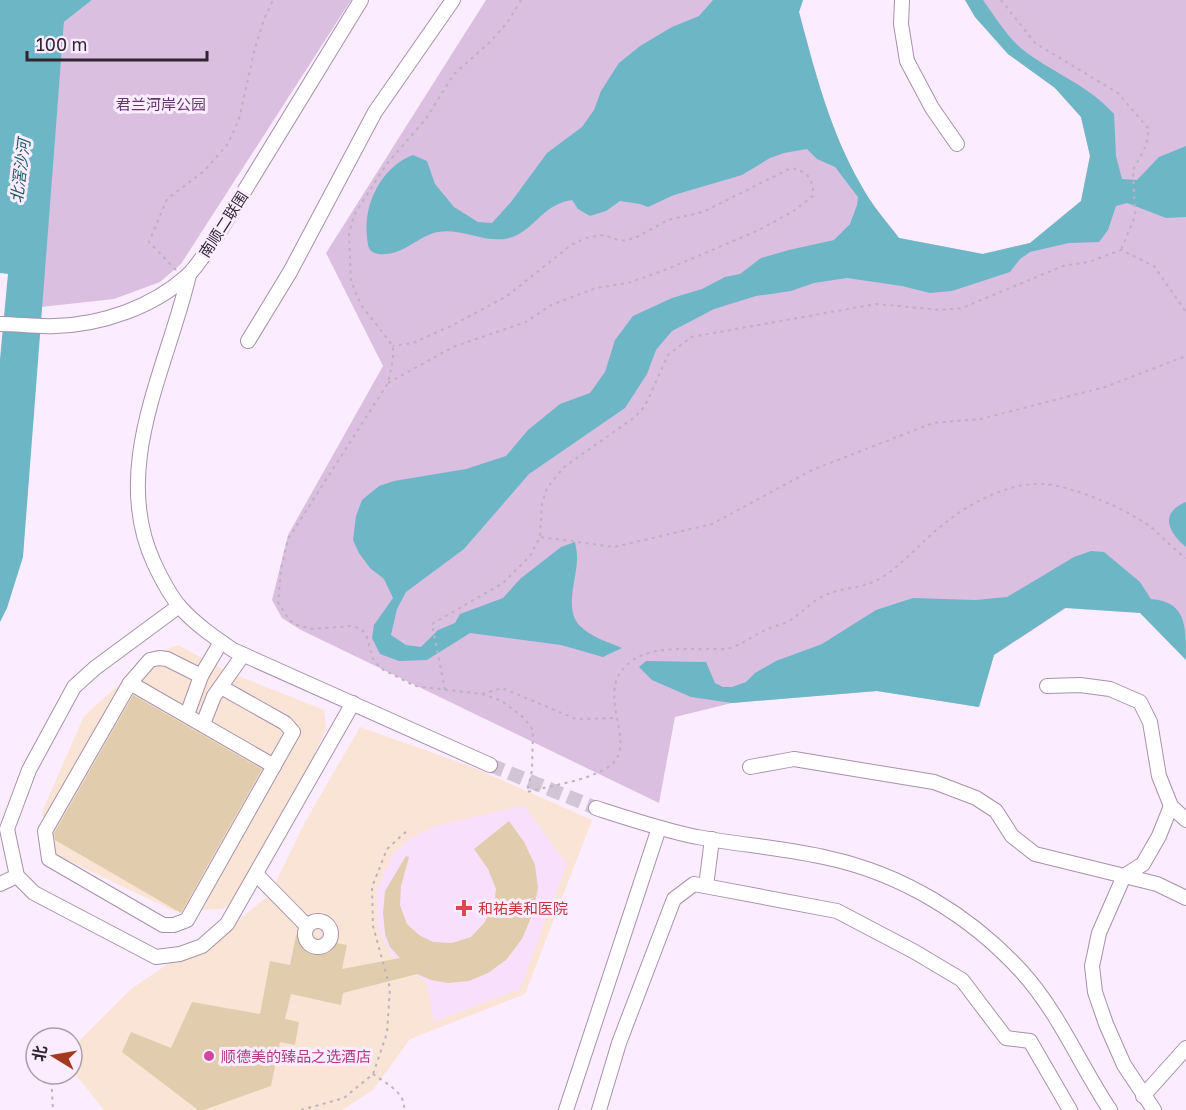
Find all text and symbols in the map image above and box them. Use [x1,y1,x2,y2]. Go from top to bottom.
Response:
scale bar [27,24,207,62]
text: 100 m [36,33,87,55]
park label: 君兰河岸公园 [116,95,206,113]
water label: 北滘沙河 [6,135,34,204]
street label: 南顺二联围 [195,188,251,260]
marker: 和祐美和医院 [455,899,473,917]
place label: 和祐美和医院 [478,899,568,917]
north arrow [24,1026,84,1086]
text: 北 [28,1043,51,1063]
place label: 顺德美的臻品之选酒店 [221,1047,371,1065]
marker: 顺德美的臻品之选酒店 [202,1049,216,1063]

